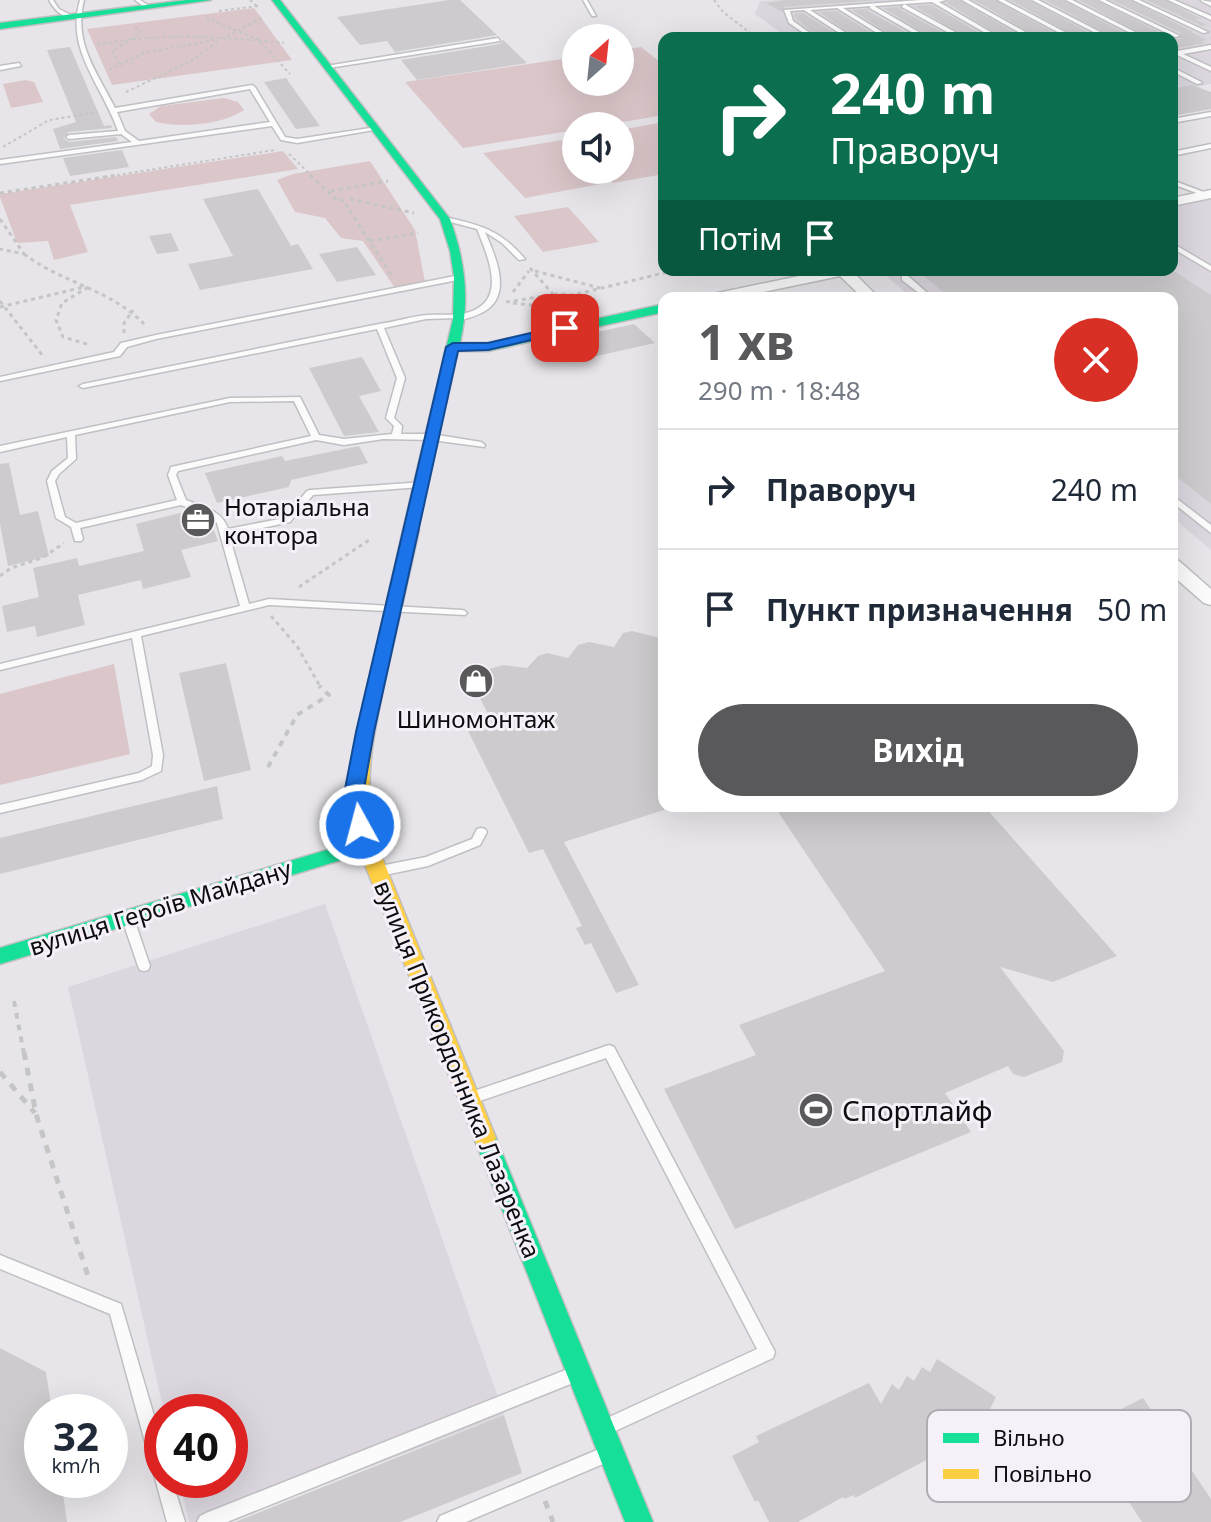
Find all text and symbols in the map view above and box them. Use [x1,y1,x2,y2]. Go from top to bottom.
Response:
north arrow [562,24,634,96]
map controls [562,24,634,184]
text: 240 m [830,54,995,130]
icon: right [698,64,802,168]
button: sound [562,112,634,184]
text: Праворуч [830,126,1000,175]
icon: arrive [798,216,842,260]
text: Потім [698,218,782,259]
pin [531,294,599,362]
icon: arrive [543,306,587,350]
text: 1 хв [698,309,794,374]
button: close [1054,318,1138,402]
text: 290 m · 18:48 [698,372,861,408]
icon: right [698,467,742,511]
text: Праворуч [766,469,917,510]
text: 240 m [1051,469,1138,510]
place label: Нотаріальна контора [224,490,370,551]
office icon: Нотаріальна контора [179,501,217,539]
icon: arrive [698,587,742,631]
text: Пункт призначення [766,589,1073,630]
text: 50 m [1097,589,1167,630]
shop icon: Шиномонтаж [457,662,495,700]
place label: Шиномонтаж [397,702,556,735]
button: Вихід [698,704,1138,796]
position arrow [318,783,402,867]
street label: вулиця Героїв Майдану [25,851,296,963]
street label: вулиця Прикордонника Лазаренка [367,875,549,1263]
sports icon: Спортлайф [797,1091,835,1129]
place label: Спортлайф [842,1091,992,1129]
speed limit sign: 40 [144,1394,248,1498]
text: 32 [53,1408,99,1463]
legend [927,1410,1191,1502]
text: Вільно [993,1422,1064,1452]
text: km/h [51,1452,101,1479]
text: Повільно [993,1458,1092,1488]

